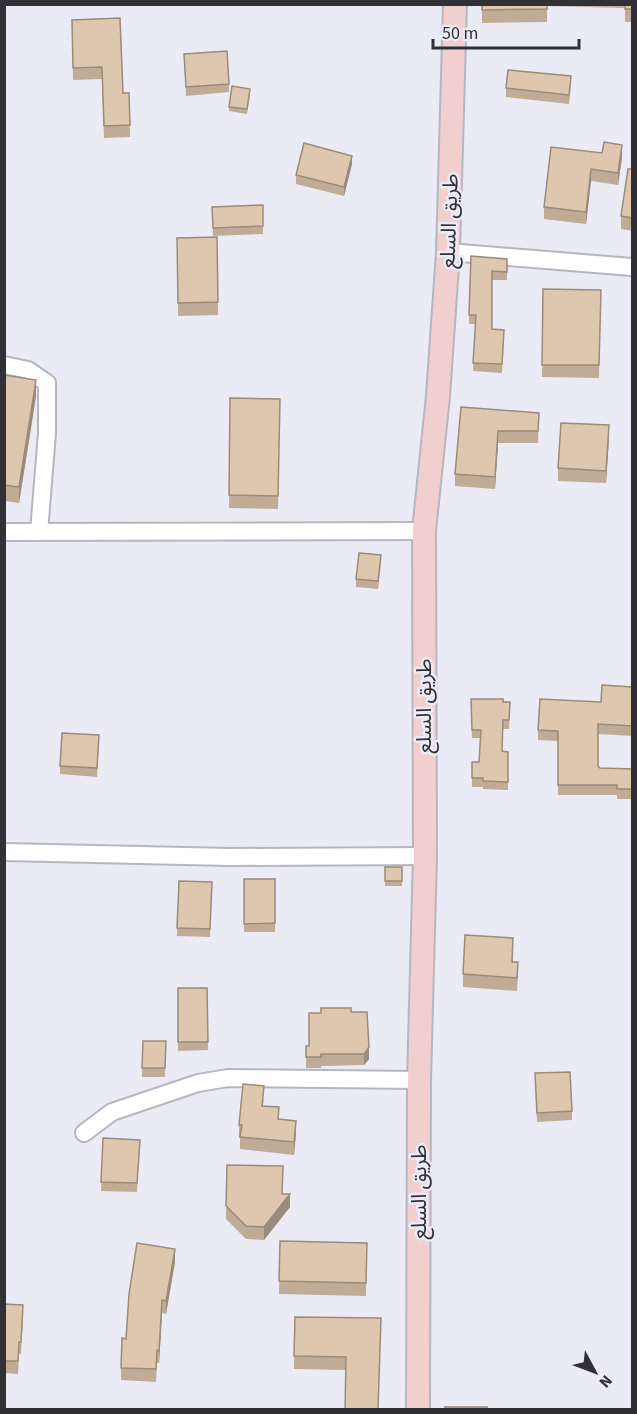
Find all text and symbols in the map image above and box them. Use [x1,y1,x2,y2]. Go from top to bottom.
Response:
scale bar [433,12,578,50]
text: 50 m [442,21,478,46]
street label: طريق السلع [432,173,466,269]
street label: طريق السلع [409,658,439,754]
street label: طريق السلع [404,1144,434,1240]
north arrow [565,1342,625,1402]
text: N [594,1370,617,1392]

